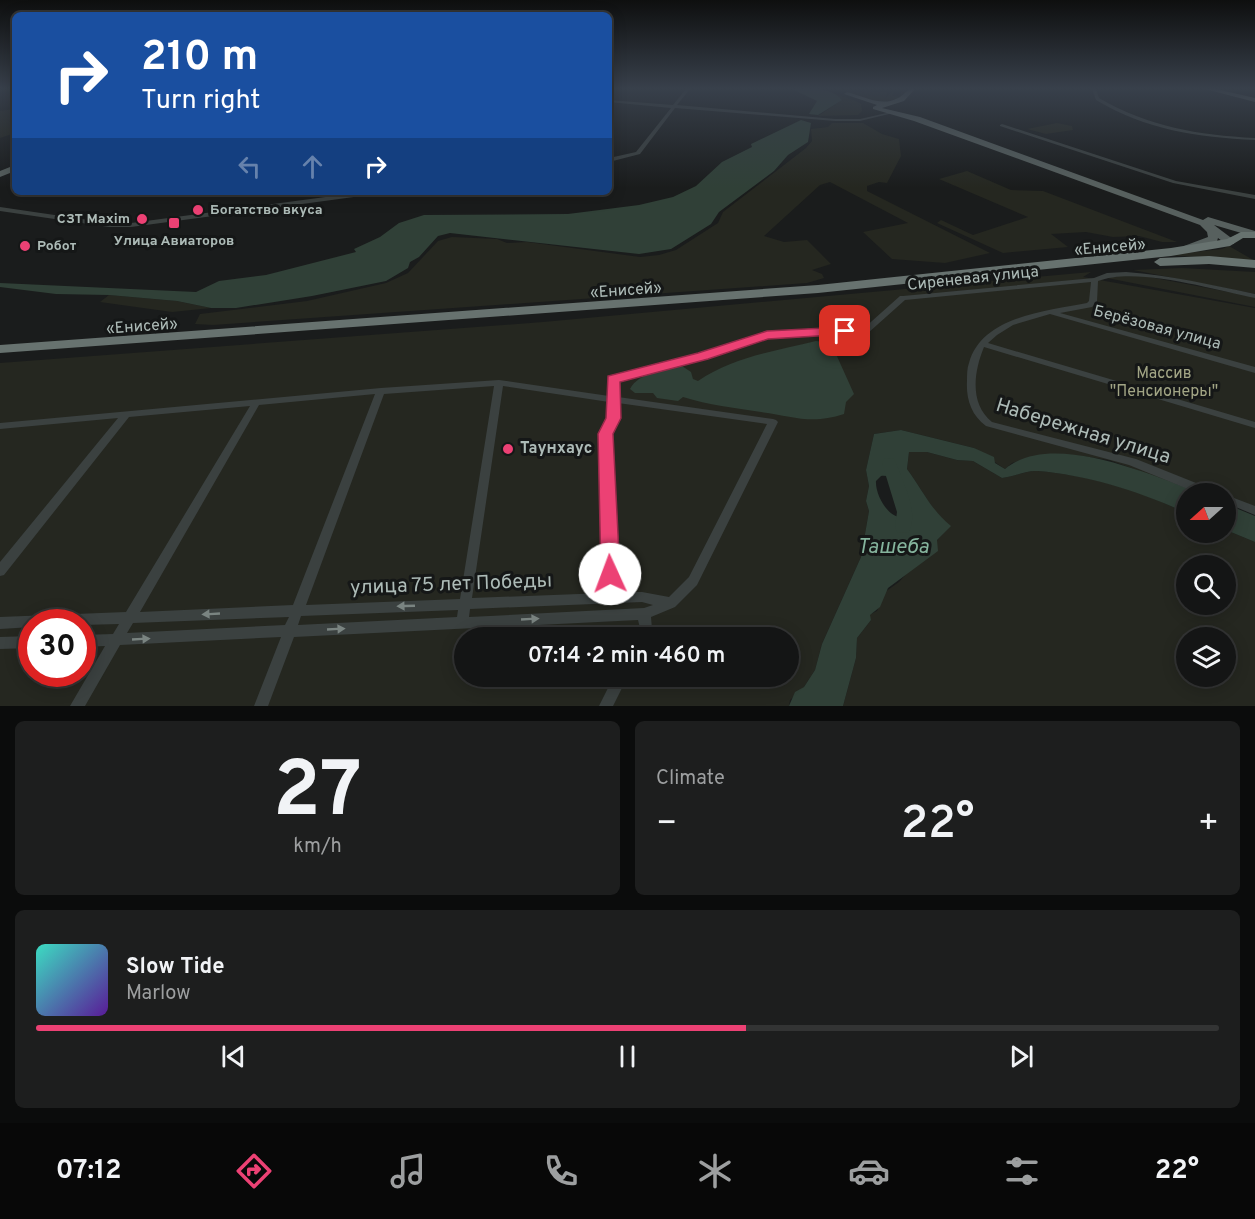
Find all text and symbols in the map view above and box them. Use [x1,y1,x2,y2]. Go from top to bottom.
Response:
text: 210 m [141,32,258,85]
icon: right [42,36,120,114]
text: Turn right [141,84,260,118]
icon: left [233,150,266,183]
icon: ahead [296,150,329,183]
icon: right [359,150,392,183]
place label: Богатство вкуса [210,202,323,219]
marker: Богатство вкуса [191,203,205,217]
place label: СЗТ Maxim [57,211,130,228]
marker: СЗТ Maxim [135,212,149,226]
marker: Улица Авиаторов [167,216,181,230]
place label: Улица Авиаторов [114,233,234,250]
street label: «Енисей» [1073,235,1147,261]
place label: Робот [37,238,77,255]
marker: Робот [18,239,32,253]
street label: Сиреневая улица [906,262,1040,296]
street label: «Енисей» [590,279,662,303]
street label: Берёзовая улица [1091,301,1223,355]
pin [819,305,870,356]
icon: arrive [828,314,861,347]
street label: «Енисей» [106,315,178,339]
park label: Массив "Пенсионеры" [1110,364,1218,402]
street label: Набережная улица [992,393,1174,471]
place label: Таунхаус [520,439,592,459]
marker: Таунхаус [501,442,515,456]
north arrow [1176,483,1236,543]
map controls [1176,483,1236,687]
water label: Ташеба [857,534,929,561]
position arrow [578,542,642,606]
button: search [1176,555,1236,615]
street label: улица 75 лет Победы [349,568,553,602]
one-way arrow [397,602,416,611]
speed limit sign: 30 [18,609,96,687]
one-way arrow [202,609,221,618]
one-way arrow [521,615,540,624]
one-way arrow [326,624,345,634]
button: layers [1176,627,1236,687]
one-way arrow [131,634,150,643]
text: 07:14 · 2 min · 460 m [528,643,725,670]
text: 27 [273,745,362,844]
text: Climate [656,766,725,792]
text: 22° [901,797,974,854]
text: − [656,804,677,846]
text: + [1198,804,1219,846]
text: km/h [293,834,342,860]
text: Slow Tide [126,954,225,981]
text: Marlow [126,981,190,1007]
icon: previous [217,1040,250,1073]
icon: pause [611,1040,644,1073]
icon: next [1005,1040,1038,1073]
icon: directions [233,1150,275,1192]
icon: music [387,1150,429,1192]
icon: phone [540,1150,582,1192]
icon: climate [694,1150,736,1192]
icon: car [848,1150,890,1192]
icon: filters [1001,1150,1043,1192]
text: 07:12 [56,1154,121,1188]
text: 22° [1155,1154,1199,1188]

